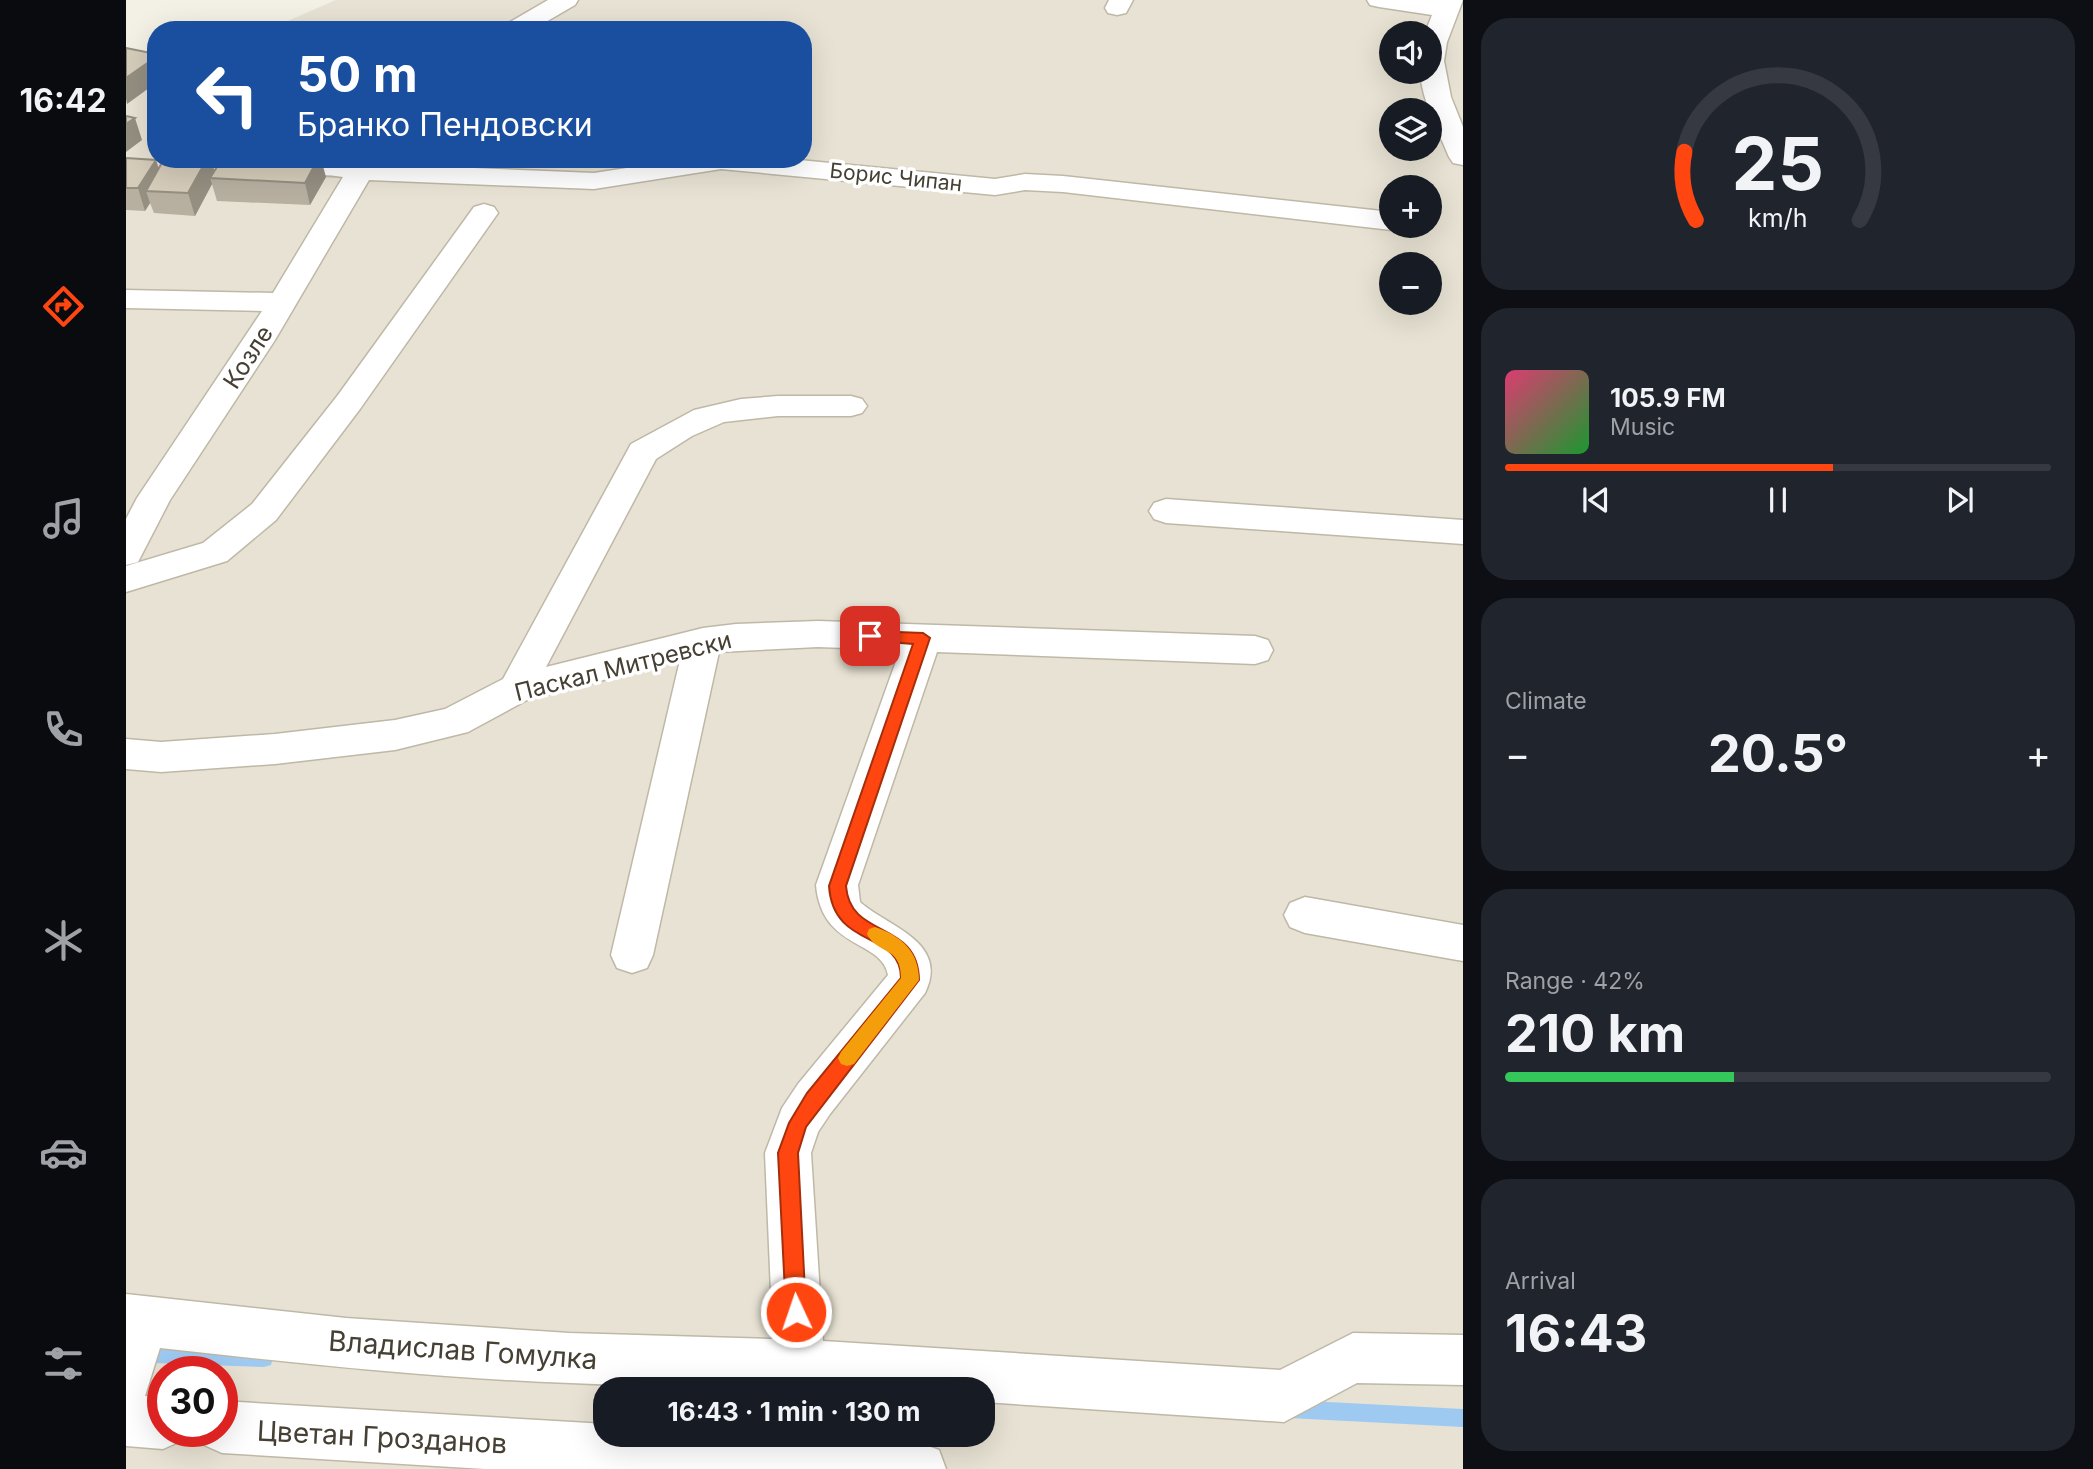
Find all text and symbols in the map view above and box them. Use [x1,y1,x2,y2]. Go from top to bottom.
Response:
map controls [1379,21,1442,315]
button: sound [1379,21,1442,84]
text: 50 m [297,45,418,104]
icon: left [182,49,273,140]
text: 16:42 [19,81,107,120]
button: layers [1379,98,1442,161]
text: Бранко Пендовски [297,105,593,144]
text: 25 [1732,119,1824,208]
street label: Борис Чипан [829,158,963,196]
button: + [1379,175,1442,238]
text: km/h [1748,203,1808,233]
button: − [1379,252,1442,315]
icon: directions [39,282,88,331]
street label: Козле [217,320,279,394]
text: 105.9 FM [1610,382,1726,413]
text: Music [1610,413,1675,441]
icon: previous [1577,481,1615,519]
icon: pause [1759,481,1797,519]
icon: next [1941,481,1979,519]
icon: music [39,494,88,543]
pin [840,606,900,666]
icon: arrive [851,617,889,655]
street label: Паскал Митревски [511,625,735,707]
text: Climate [1505,687,1587,715]
icon: phone [39,705,88,754]
text: 20.5° [1708,722,1848,785]
text: − [1505,731,1530,777]
text: + [2026,731,2051,777]
icon: climate [39,916,88,965]
text: Range · 42% [1505,967,1645,995]
text: 210 km [1505,1002,1685,1065]
icon: car [39,1128,88,1177]
text: Arrival [1505,1267,1576,1295]
position arrow [759,1275,833,1349]
text: 16:43 [1505,1302,1647,1365]
street label: Владислав Гомулка [327,1324,599,1376]
icon: filters [39,1339,88,1388]
speed limit sign: 30 [147,1356,238,1447]
text: 16:43 · 1 min · 130 m [668,1396,920,1427]
street label: Цветан Грозданов [256,1413,508,1461]

